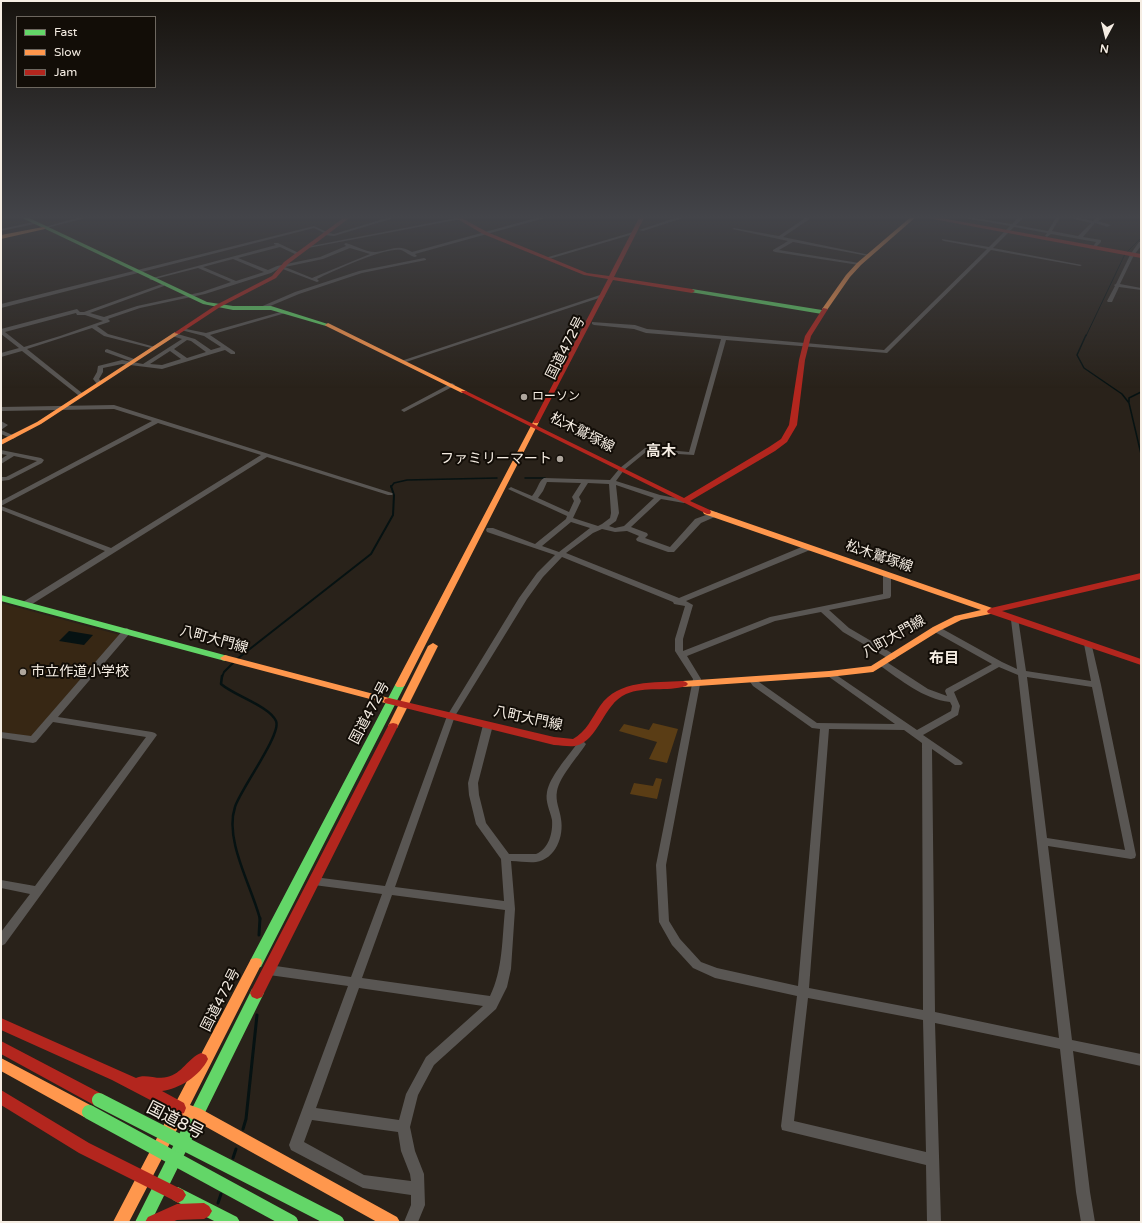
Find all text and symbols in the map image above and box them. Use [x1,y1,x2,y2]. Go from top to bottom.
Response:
legend [16,16,156,88]
north arrow [1086,16,1126,56]
text: Fast [54,25,77,39]
text: N [1099,41,1110,55]
text: Slow [54,45,81,59]
text: Jam [54,65,77,79]
street label: 国道472号 [543,314,589,382]
place label: ローソン [532,390,580,404]
marker: ローソン [519,392,529,402]
street label: 松木鷲塚線 [547,410,617,456]
district label: 高木 [646,443,676,461]
place label: ファミリーマート [440,451,552,467]
marker: ファミリーマート [555,454,565,464]
street label: 松木鷲塚線 [843,538,915,576]
street label: 八町大門線 [859,612,929,662]
street label: 八町大門線 [178,623,250,657]
district label: 布目 [929,650,959,668]
place label: 市立作道小学校 [31,664,129,680]
marker: 市立作道小学校 [18,667,28,677]
street label: 国道472号 [347,679,393,747]
street label: 八町大門線 [492,704,564,734]
street label: 国道472号 [198,966,244,1034]
street label: 国道8号 [143,1098,207,1144]

